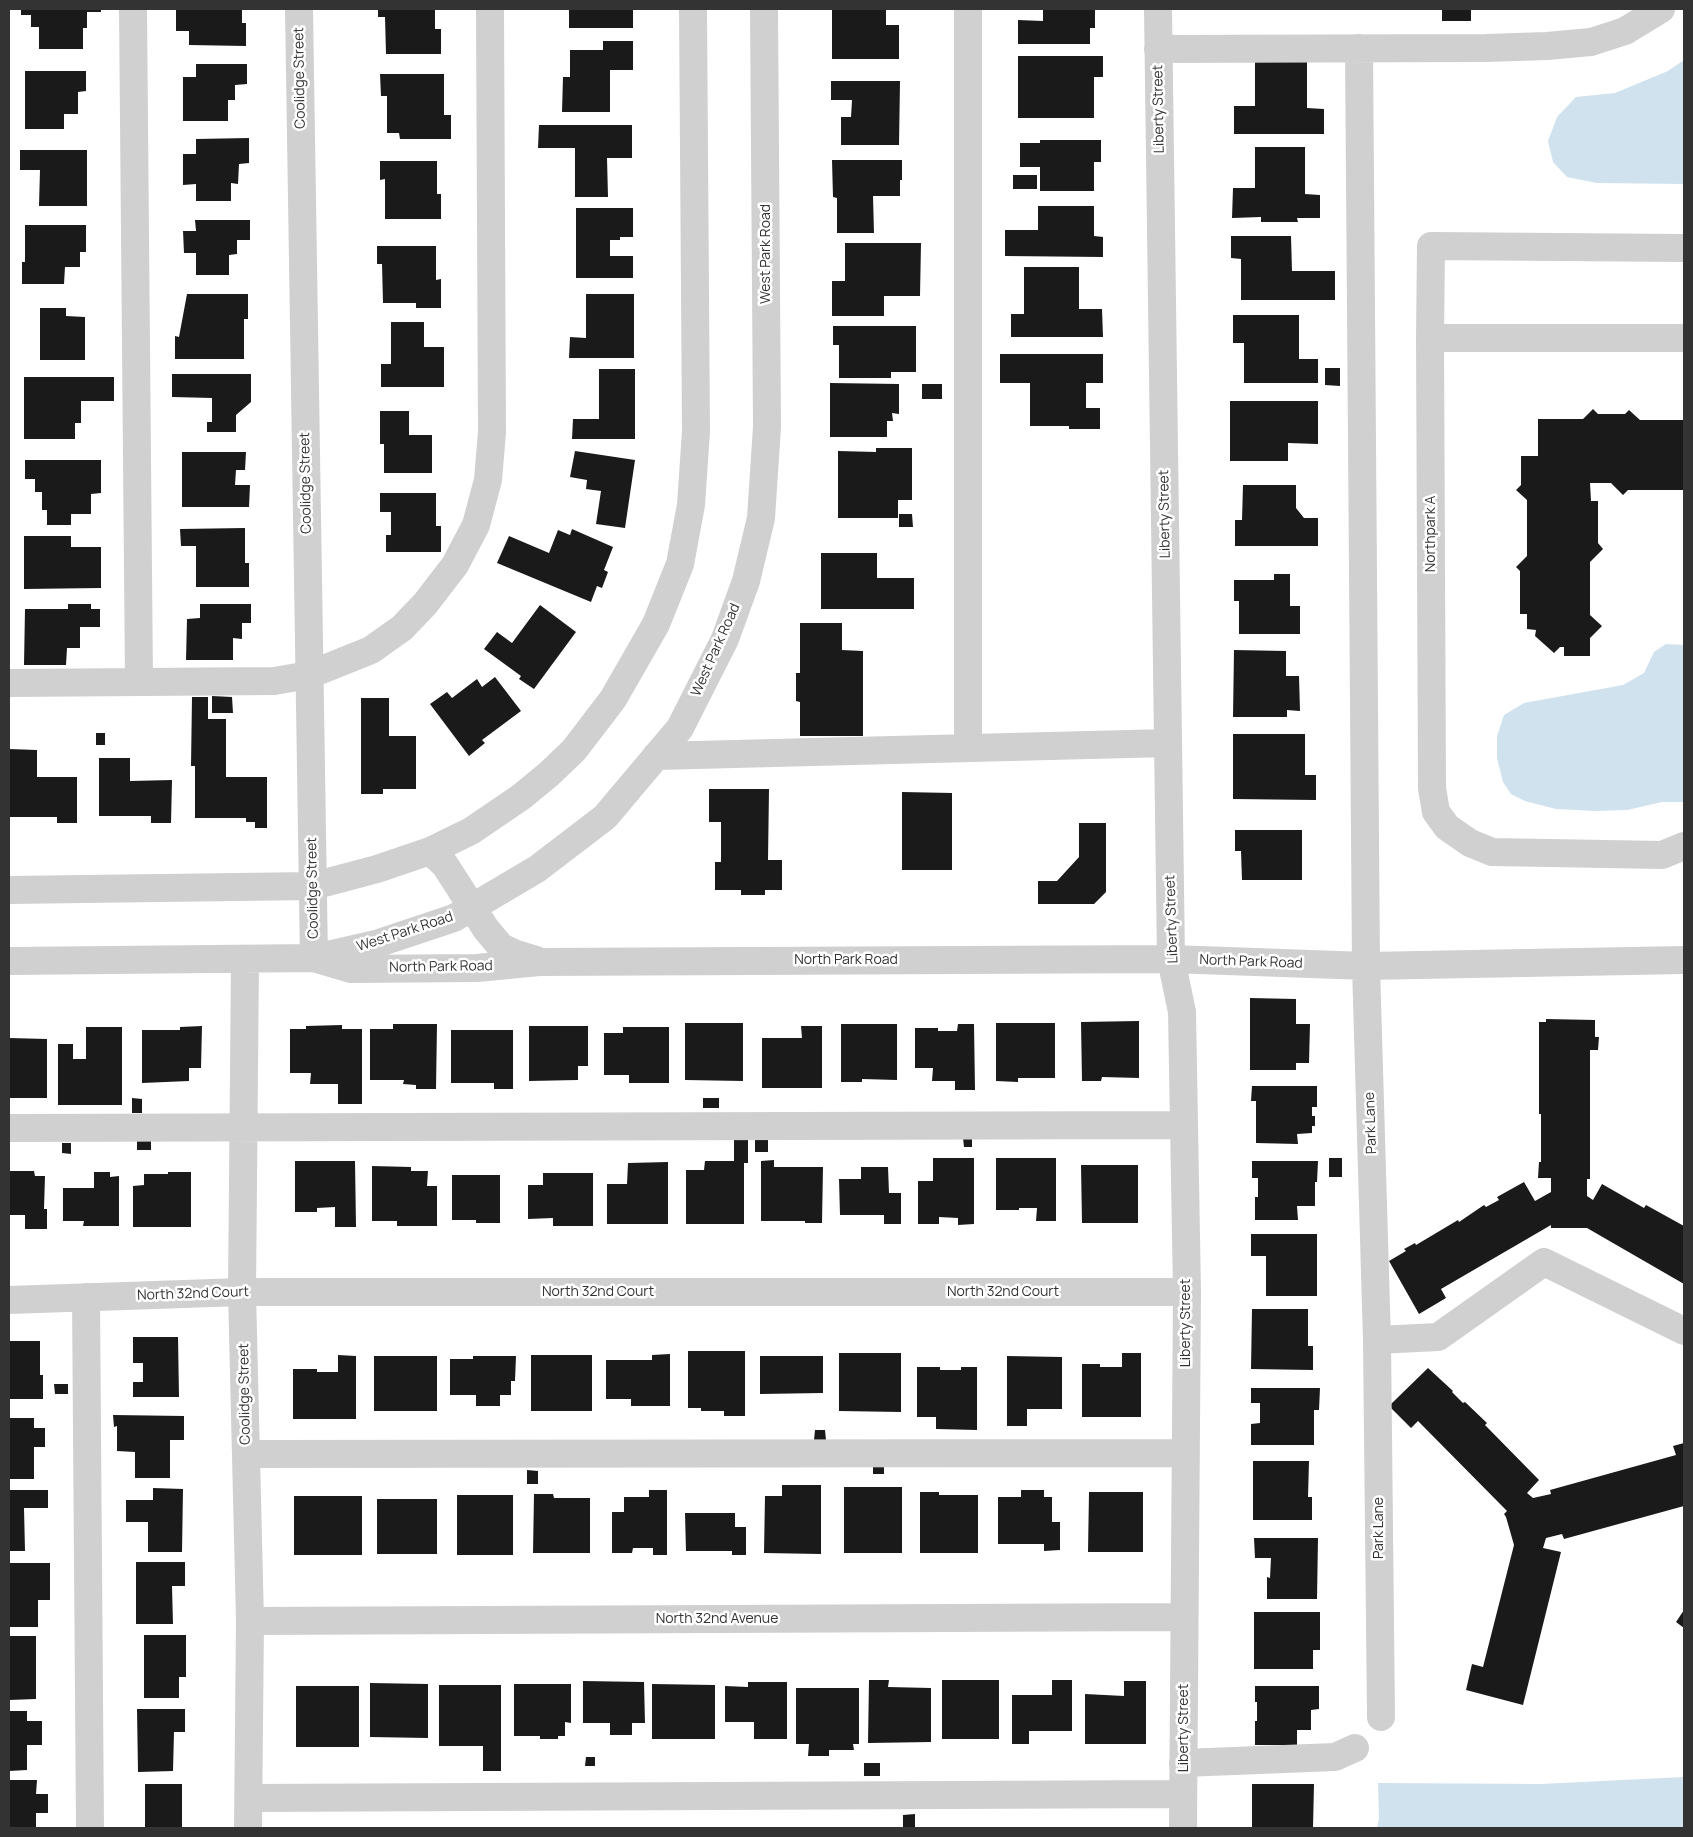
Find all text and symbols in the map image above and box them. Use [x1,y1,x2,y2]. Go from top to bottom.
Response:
street label: Coolidge Street [291,27,309,129]
street label: Liberty Street [1150,65,1168,153]
street label: West Park Road [758,204,774,304]
street label: Coolidge Street [297,432,315,534]
street label: Liberty Street [1156,470,1174,558]
street label: Northpark A [1423,496,1439,572]
street label: West Park Road [688,601,744,699]
street label: Coolidge Street [304,837,322,939]
street label: Liberty Street [1162,874,1182,964]
street label: West Park Road [355,909,455,955]
street label: North Park Road [794,952,898,968]
street label: North Park Road [1199,952,1303,972]
street label: North Park Road [389,958,493,976]
street label: Park Lane [1362,1092,1380,1154]
street label: Liberty Street [1178,1279,1194,1367]
street label: North 32nd Court [137,1284,249,1304]
street label: North 32nd Court [542,1284,654,1300]
street label: North 32nd Court [947,1284,1059,1300]
street label: Coolidge Street [236,1343,254,1445]
street label: Park Lane [1371,1497,1387,1559]
street label: North 32nd Avenue [656,1611,778,1627]
street label: Liberty Street [1176,1684,1192,1772]

